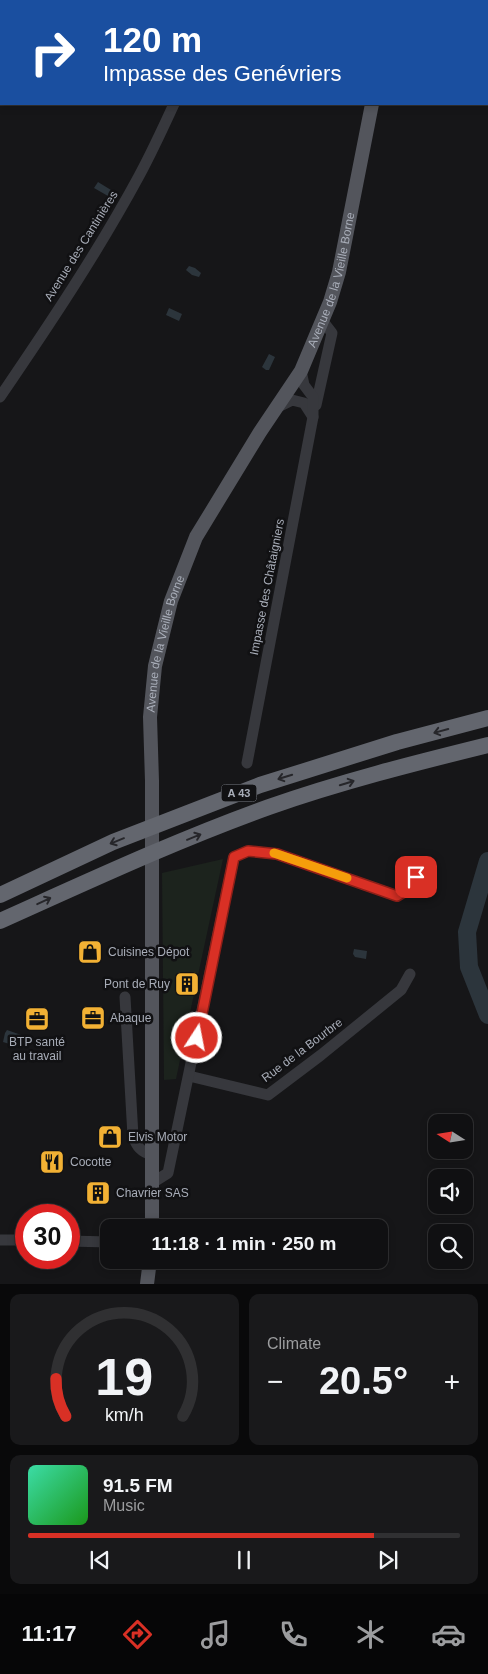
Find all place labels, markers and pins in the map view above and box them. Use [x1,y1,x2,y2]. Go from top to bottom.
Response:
pin [395,856,437,898]
shop icon: Cuisines Dépot [77,939,103,965]
place label: Cuisines Dépot [108,945,190,959]
building icon: Pont de Ruy [174,971,200,997]
place label: Pont de Ruy [104,977,170,991]
office icon: Abaque [80,1005,106,1031]
office icon: BTP santé au travail [24,1006,50,1032]
place label: Abaque [110,1011,152,1025]
place label: BTP santé au travail [9,1035,65,1063]
shop icon: Elvis Motor [97,1124,123,1150]
place label: Elvis Motor [128,1130,187,1144]
restaurant icon: Cocotte [39,1149,65,1175]
place label: Cocotte [70,1155,112,1169]
building icon: Chavrier SAS [85,1180,111,1206]
place label: Chavrier SAS [116,1186,189,1200]

